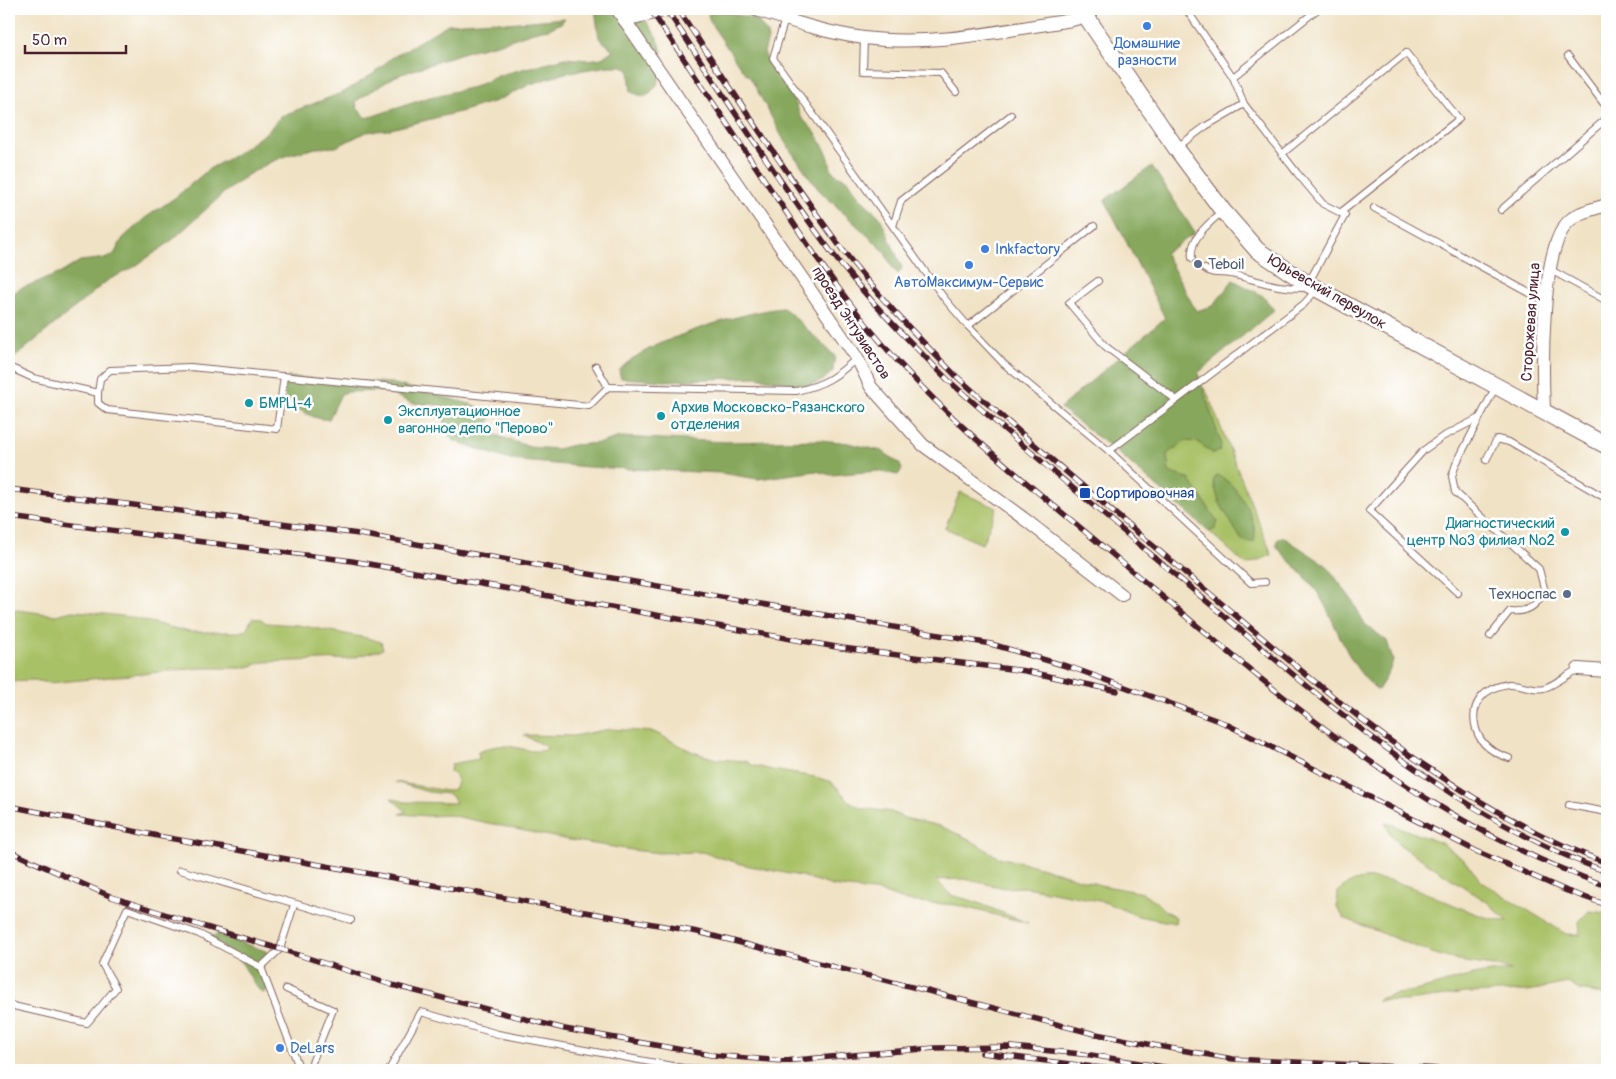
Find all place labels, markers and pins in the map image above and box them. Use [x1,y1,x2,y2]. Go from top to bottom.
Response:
marker: Домашние разности [1141,20,1153,32]
place label: Домашние разности [1113,34,1181,70]
place label: Inkfactory [995,240,1061,259]
marker: Inkfactory [979,243,991,255]
place label: Teboil [1208,255,1244,274]
marker: Teboil [1192,258,1204,270]
marker: АвтоМаксимум-Сервиc [963,259,975,271]
place label: АвтоМаксимум-Сервиc [894,273,1045,292]
place label: БМРЦ-4 [259,394,312,413]
marker: БМРЦ-4 [243,397,255,409]
place label: Архив Московско-Рязанского отделения [671,398,865,434]
place label: Эксплуатационное вагонное депо "Перово" [398,402,554,438]
marker: Архив Московско-Рязанского отделения [655,410,667,422]
marker: Эксплуатационное вагонное депо "Перово" [382,414,394,426]
place label: Сортировочная [1096,484,1194,503]
marker: Сортировочная [1078,486,1092,500]
place label: Диагностический центр №3 филиал №2 [1407,514,1555,550]
marker: Диагностический центр №3 филиал №2 [1559,526,1571,538]
place label: Техноспас [1488,585,1557,604]
marker: Техноспас [1561,588,1573,600]
place label: DeLars [290,1039,335,1058]
marker: DeLars [274,1042,286,1054]

